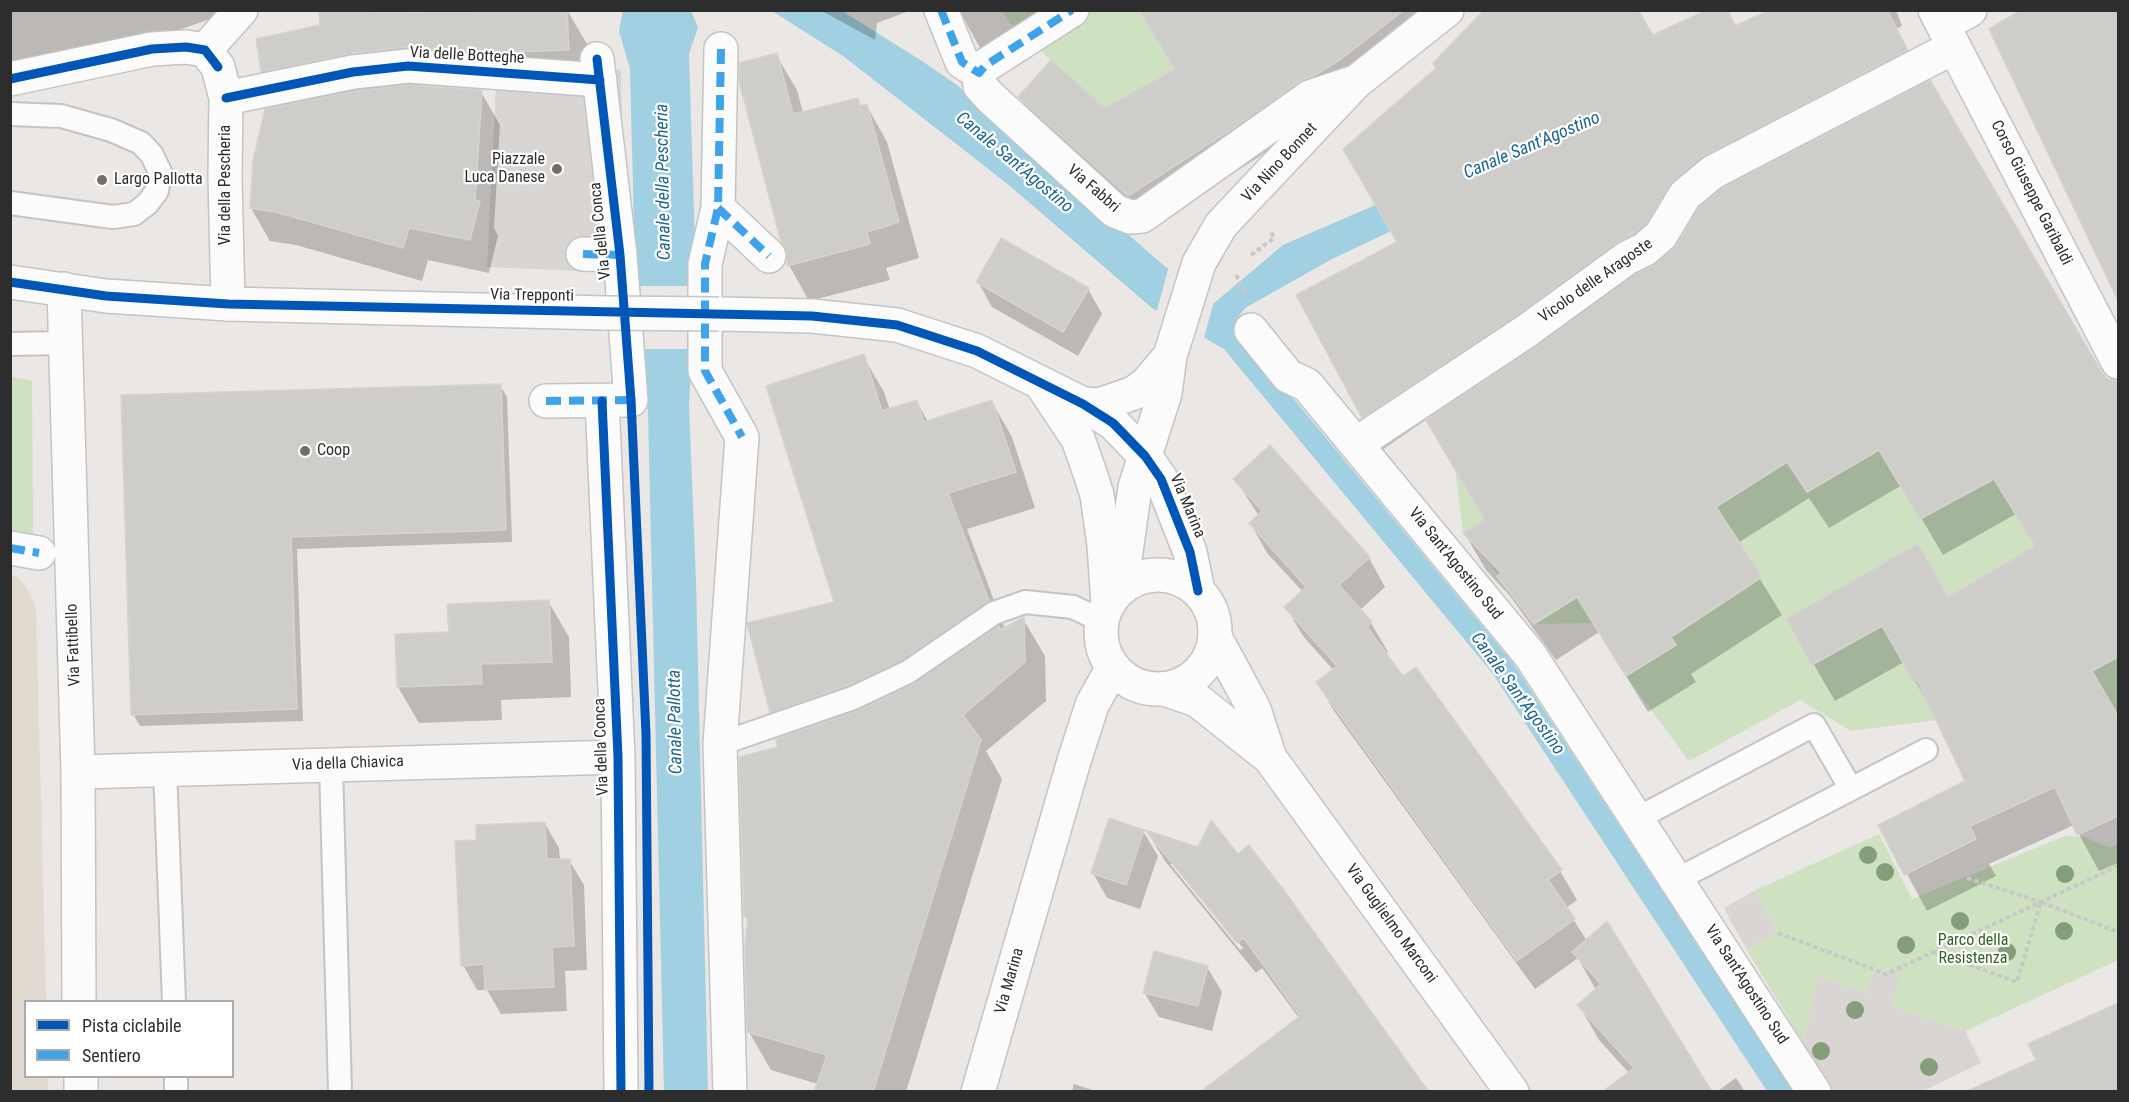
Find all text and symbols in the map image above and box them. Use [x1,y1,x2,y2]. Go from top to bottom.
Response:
street label: Via delle Botteghe [409,43,525,69]
water label: Canale della Pescheria [652,103,676,261]
water label: Canale Sant'Agostino [1460,107,1604,185]
water label: Canale Sant'Agostino [951,108,1077,218]
street label: Corso Giuseppe Garibaldi [1986,117,2076,269]
street label: Via Nino Bonnet [1238,119,1322,207]
street label: Via della Pescheria [216,125,236,245]
place label: Piazzale Luca Danese [464,150,545,188]
street label: Via Fabbri [1063,161,1123,217]
marker: Piazzale Luca Danese [550,162,564,176]
place label: Largo Pallotta [114,170,203,190]
marker: Largo Pallotta [95,173,109,187]
street label: Via della Conca [586,181,616,281]
street label: Vicolo delle Aragoste [1535,235,1657,327]
street label: Via Trepponti [490,286,574,306]
place label: Coop [317,441,350,461]
marker: Coop [298,444,312,458]
street label: Via Marina [1165,471,1209,541]
street label: Via Sant'Agostino Sud [1404,504,1506,624]
street label: Via Fattibello [63,603,85,687]
water label: Canale Sant'Agostino [1465,629,1569,759]
water label: Canale Pallotta [664,669,688,775]
street label: Via della Conca [591,698,613,796]
street label: Via della Chiavica [292,752,404,776]
street label: Via Guglielmo Marconi [1341,861,1441,987]
street label: Via Sant'Agostino Sud [1700,922,1792,1048]
park label: Parco della Resistenza [1938,931,2008,969]
street label: Via Marina [991,946,1029,1016]
legend [24,1000,234,1078]
text: Pista ciclabile [82,1015,181,1036]
text: Sentiero [82,1045,141,1066]

